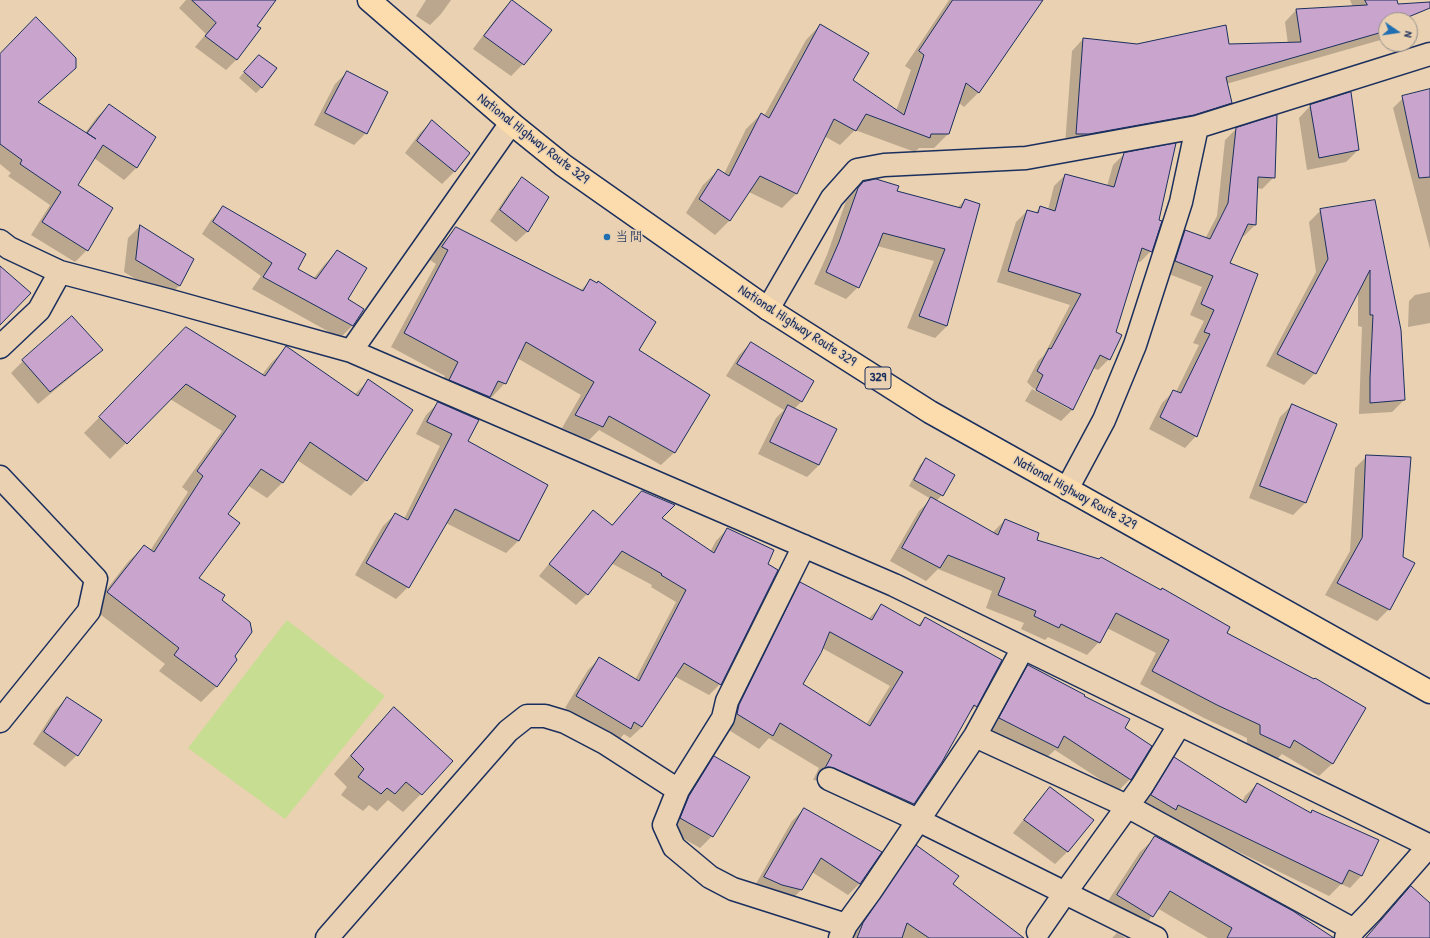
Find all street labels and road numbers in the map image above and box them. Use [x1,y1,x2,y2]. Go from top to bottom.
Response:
street label: National Highway Route 329 [474,90,592,188]
street label: National Highway Route 329 [735,282,859,370]
road number: 329 [865,367,891,389]
street label: National Highway Route 329 [1011,452,1139,534]

